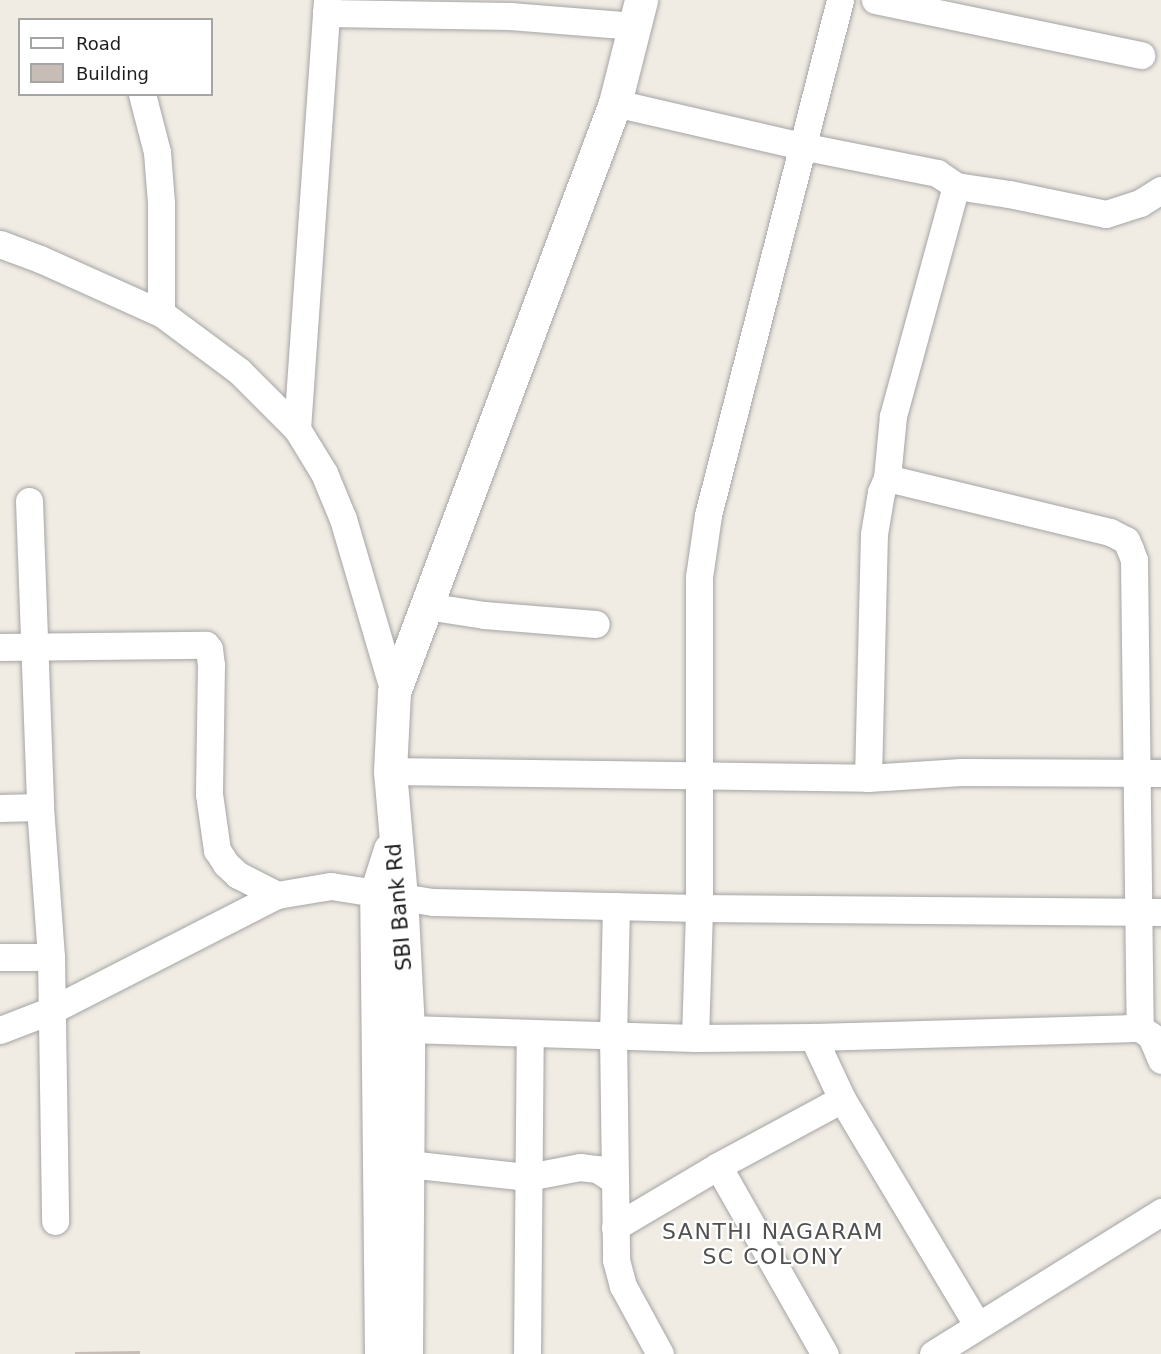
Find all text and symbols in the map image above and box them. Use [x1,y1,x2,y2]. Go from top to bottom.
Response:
legend [18,18,213,96]
text: Road [76,33,121,54]
text: Building [76,63,149,84]
street label: SBI Bank Rd [381,842,417,972]
district label: SANTHI NAGARAM SC COLONY [662,1218,884,1270]

